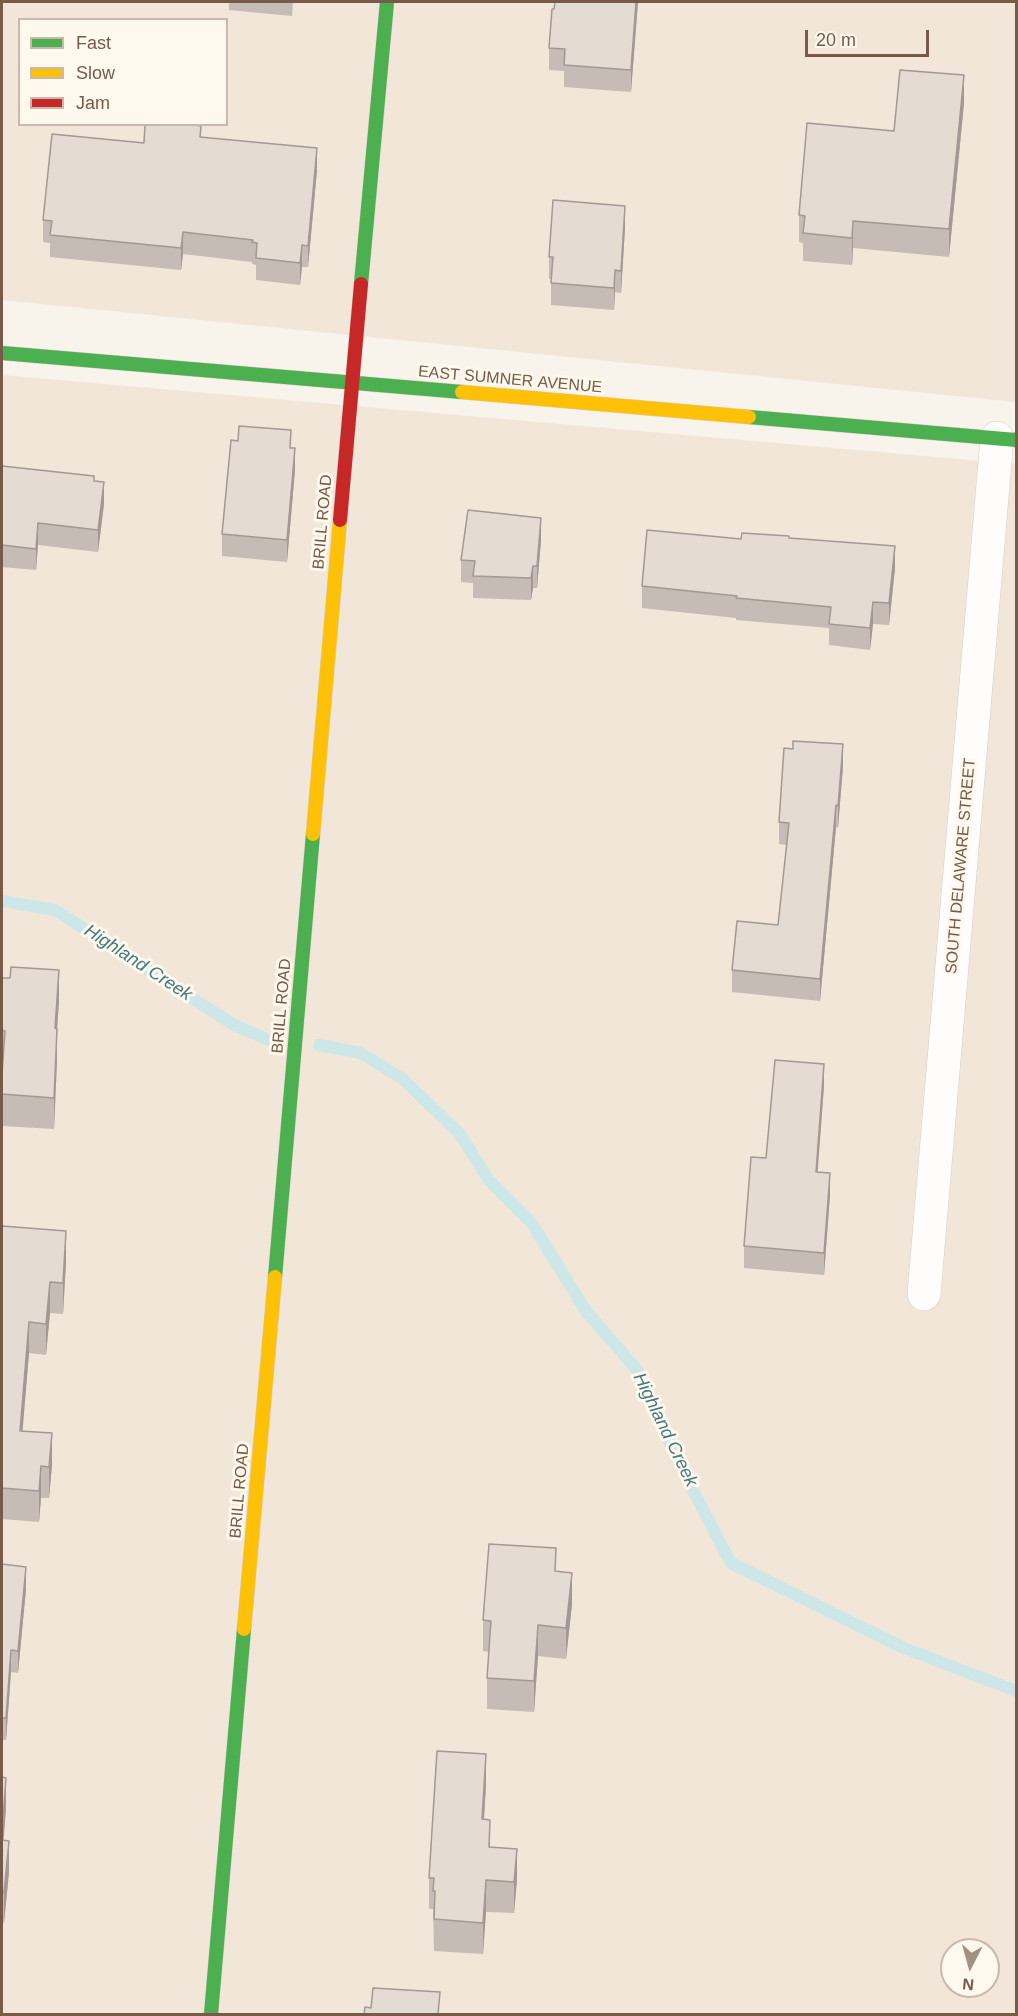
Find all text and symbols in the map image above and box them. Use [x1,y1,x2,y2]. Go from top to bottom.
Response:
legend [18,18,228,126]
scale bar [808,18,932,56]
text: 20 m [816,30,856,50]
text: Fast [76,33,111,53]
text: Slow [76,63,115,83]
text: Jam [76,93,110,113]
street label: EAST SUMNER AVENUE [417,362,603,398]
street label: BRILL ROAD [309,474,337,570]
street label: SOUTH DELAWARE STREET [942,757,980,975]
water label: Highland Creek [80,920,196,1006]
street label: BRILL ROAD [268,958,296,1054]
water label: Highland Creek [628,1370,702,1490]
street label: BRILL ROAD [226,1443,254,1539]
north arrow [940,1938,1000,1998]
text: N [962,1975,975,1993]

